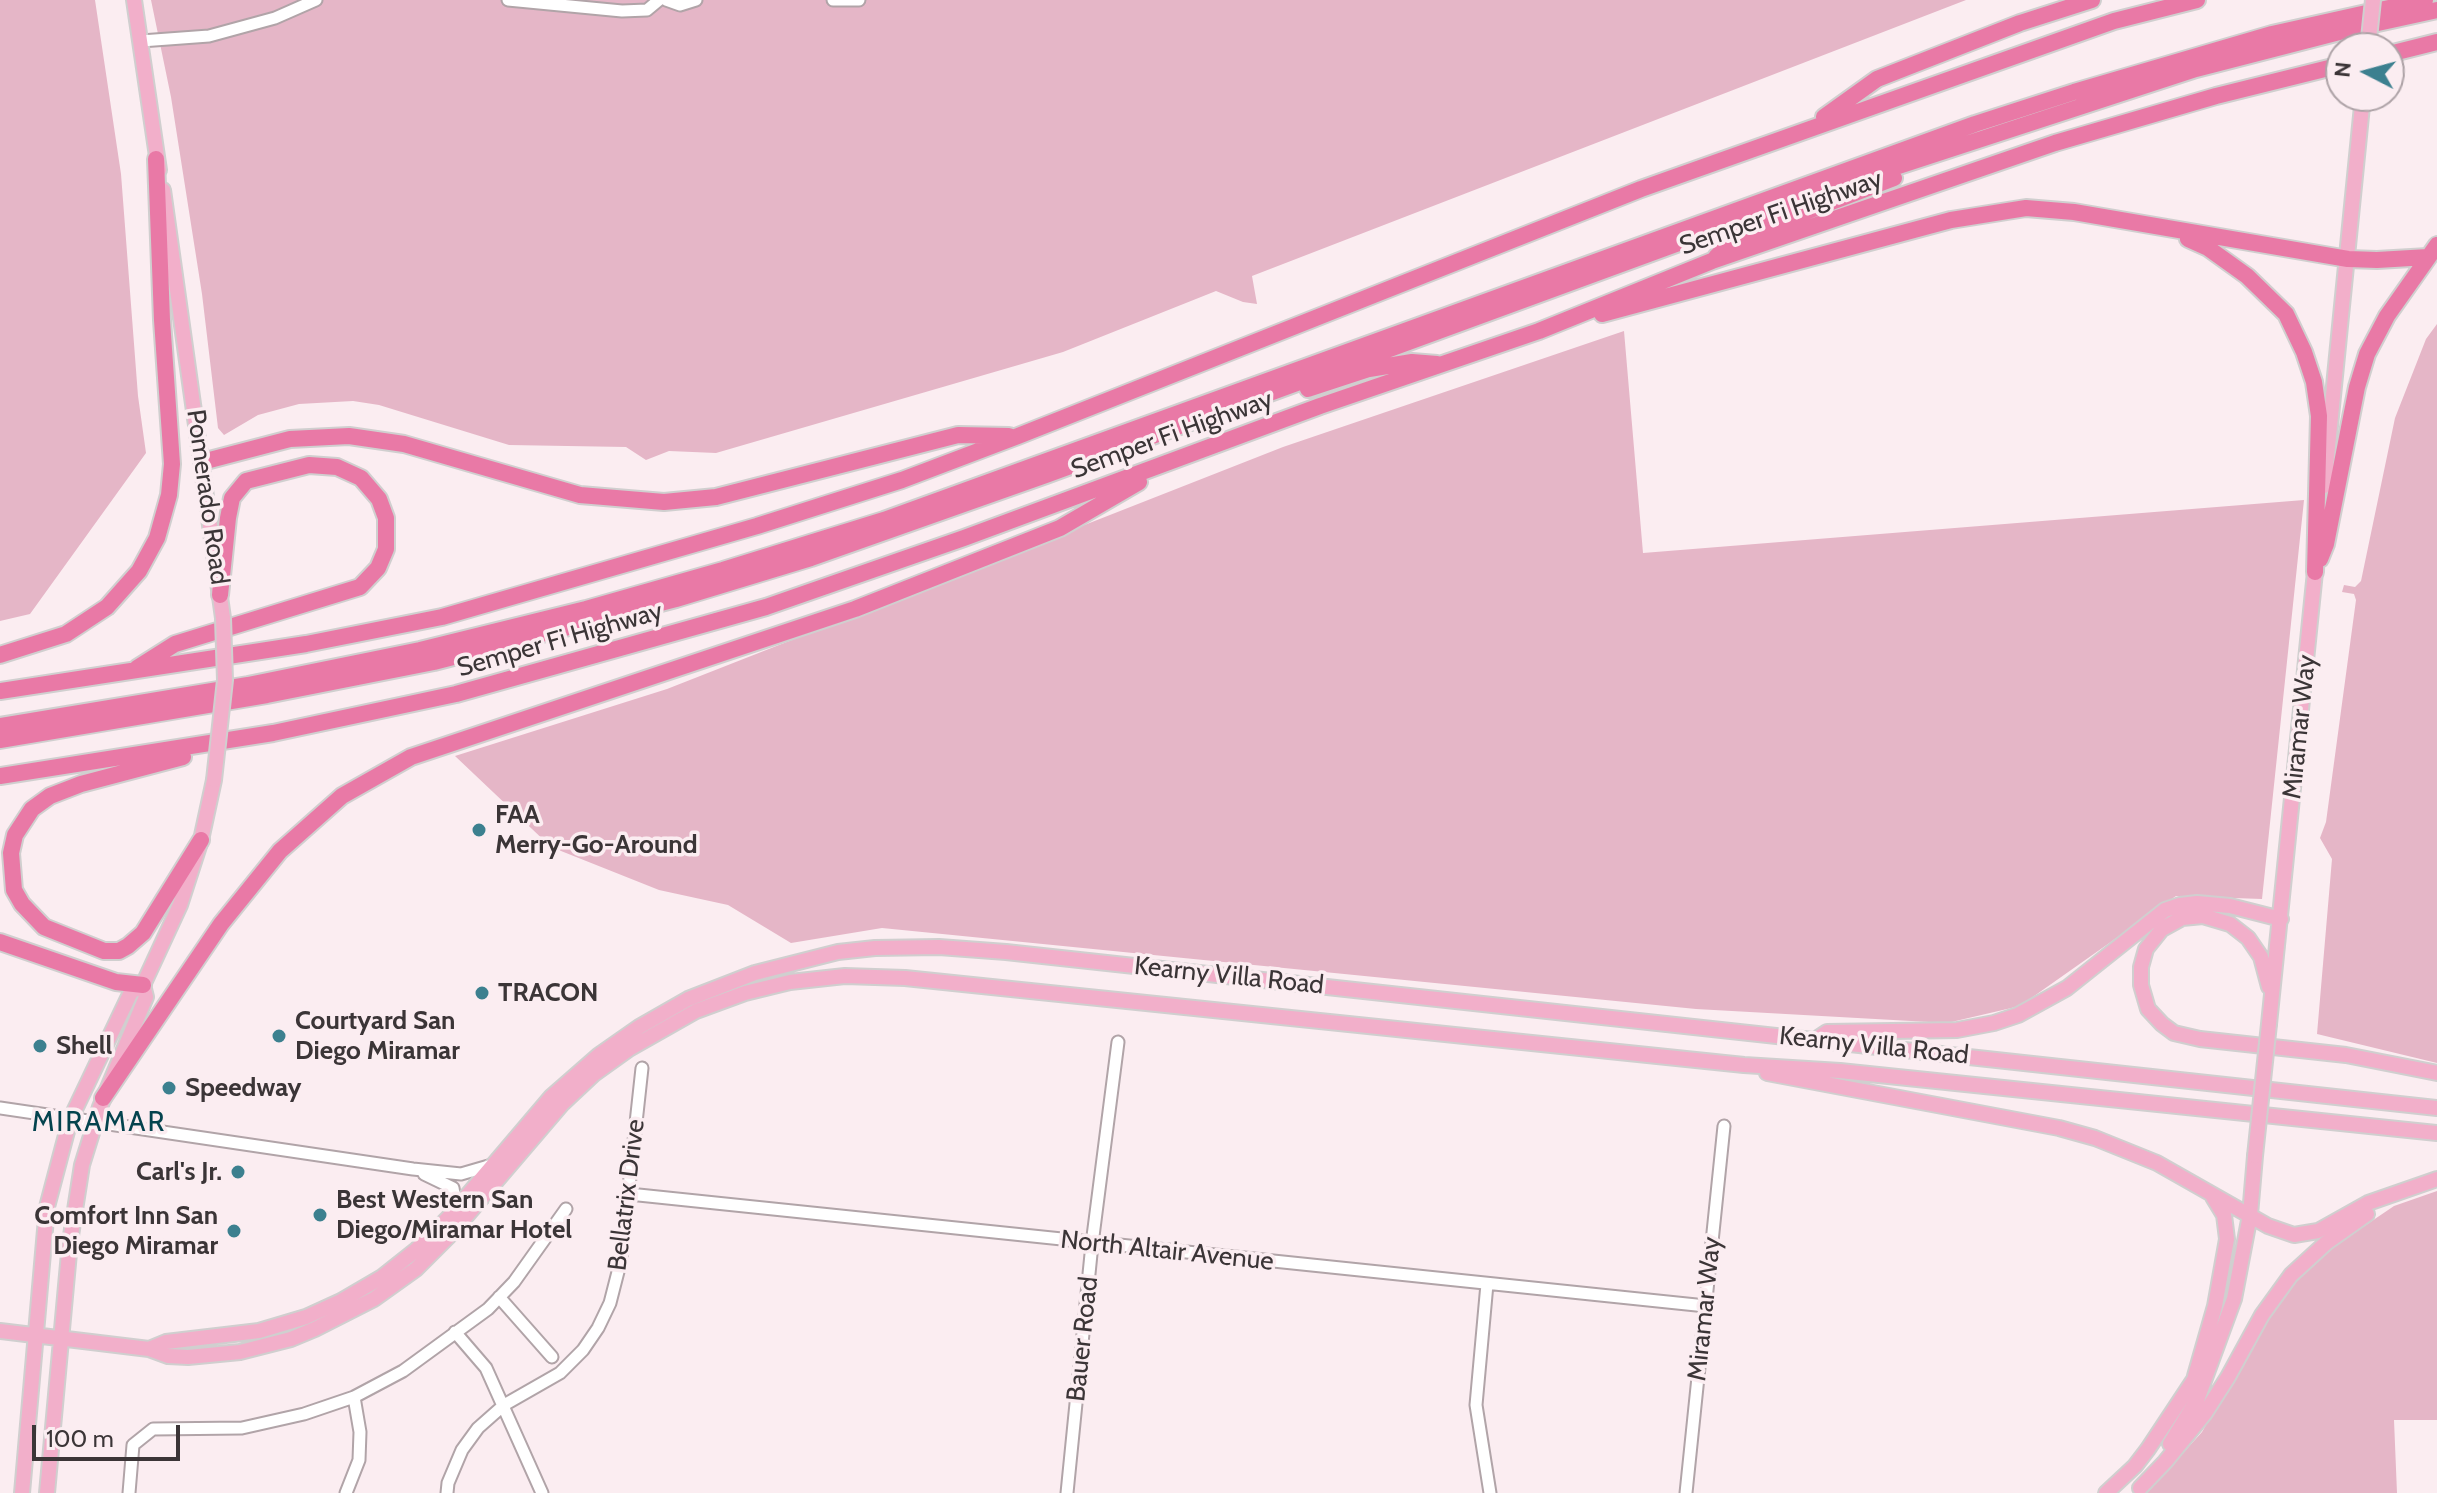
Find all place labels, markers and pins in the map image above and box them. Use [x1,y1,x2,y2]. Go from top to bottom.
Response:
place label: FAA Merry-Go-Around [495,799,697,860]
marker: FAA Merry-Go-Around [470,821,488,839]
place label: TRACON [498,977,598,1009]
marker: TRACON [473,984,491,1002]
place label: Courtyard San Diego Miramar [295,1005,460,1066]
marker: Courtyard San Diego Miramar [270,1027,288,1045]
place label: Shell [56,1030,112,1062]
marker: Shell [31,1037,49,1055]
place label: Speedway [185,1072,302,1104]
marker: Speedway [160,1079,178,1097]
place label: Carl's Jr. [136,1156,222,1188]
marker: Carl's Jr. [229,1163,247,1181]
place label: Best Western San Diego/Miramar Hotel [336,1184,572,1246]
place label: Comfort Inn San Diego Miramar [34,1200,218,1262]
marker: Best Western San Diego/Miramar Hotel [311,1206,329,1224]
marker: Comfort Inn San Diego Miramar [225,1222,243,1240]

